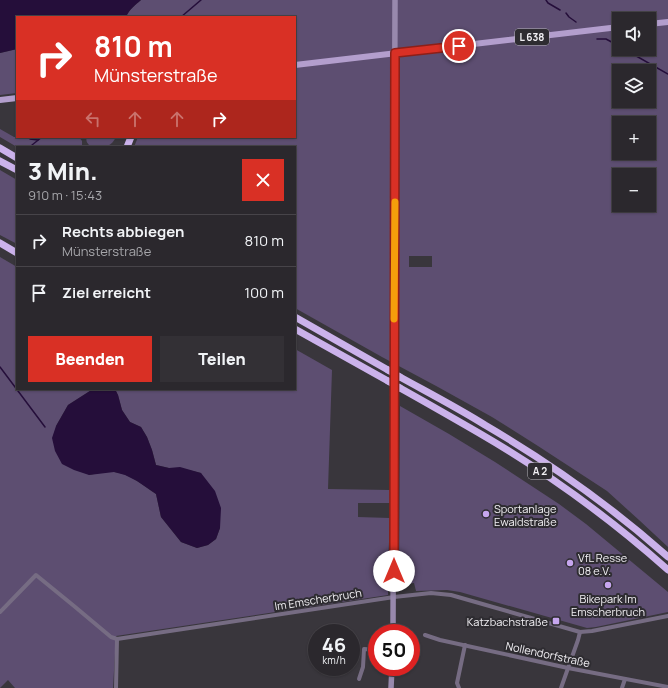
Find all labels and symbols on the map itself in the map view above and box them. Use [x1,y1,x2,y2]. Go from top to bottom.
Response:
pin [442,29,476,63]
road number: L 638 [515,29,549,45]
road number: A 2 [528,463,552,479]
place label: Sportanlage Ewaldstraße [494,501,557,529]
marker: Sportanlage Ewaldstraße [481,509,491,519]
position arrow [373,550,415,592]
place label: VfL Resse 08 e.V. [578,550,628,578]
marker: VfL Resse 08 e.V. [565,558,575,568]
marker: Bikepark Im Emscherbruch [603,580,613,590]
street label: Im Emscherbruch [273,585,363,613]
place label: Bikepark Im Emscherbruch [571,591,645,619]
place label: Katzbachstraße [467,614,549,629]
marker: Katzbachstraße [551,616,561,626]
speed limit sign: 50 [368,624,420,676]
street label: Nollendorfstraße [504,638,592,670]

